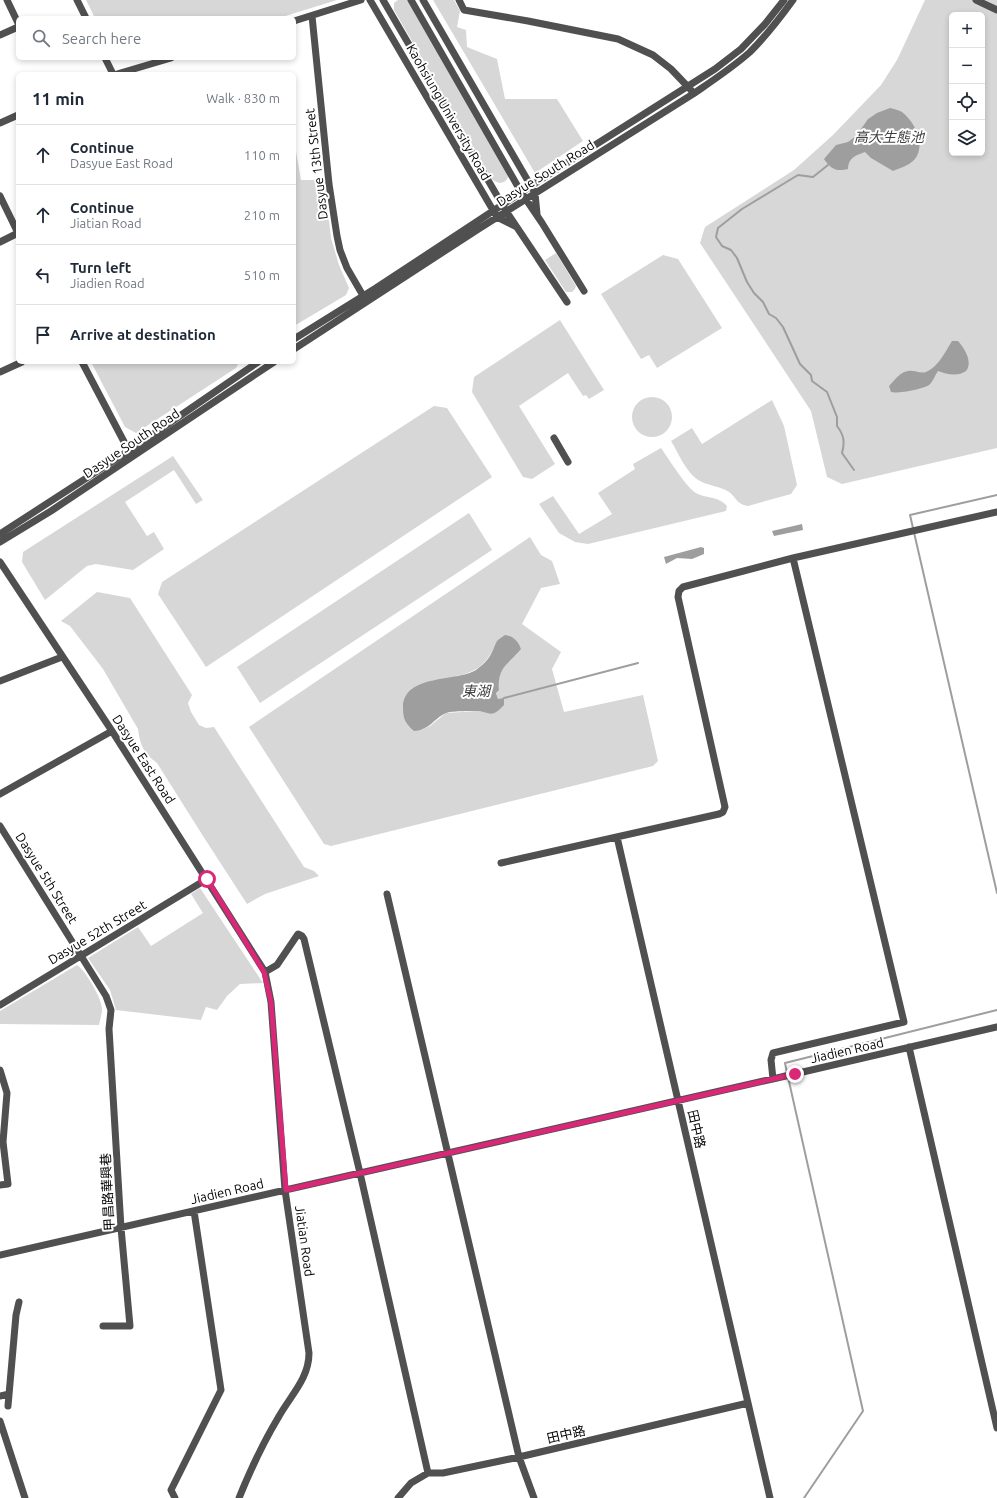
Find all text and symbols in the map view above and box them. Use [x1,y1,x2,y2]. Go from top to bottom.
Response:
map controls [949,12,985,156]
button: + [949,12,985,48]
search box [16,16,296,60]
icon: search [30,27,52,49]
text: Search here [62,30,141,47]
street label: Kaohsiung University Road [404,42,494,182]
button: − [949,48,985,84]
button: locate [949,84,985,120]
text: 11 min [32,89,85,108]
text: Walk · 830 m [206,91,280,105]
street label: Dasyue 13th Street [302,108,330,220]
button: layers [949,120,985,156]
water label: 高大生態池 [854,129,926,145]
street label: Dasyue South Road [494,137,596,209]
text: Continue [70,139,134,156]
icon: ahead [32,144,54,166]
text: 110 m [244,148,280,162]
text: Dasyue East Road [70,156,173,170]
text: Continue [70,199,134,216]
icon: ahead [32,204,54,226]
text: 210 m [244,208,280,222]
text: Jiatian Road [70,216,142,230]
text: Turn left [70,259,131,276]
icon: left [32,264,54,286]
text: 510 m [244,268,280,282]
text: Jiadien Road [70,276,145,290]
icon: arrive [32,324,54,346]
text: Arrive at destination [70,326,216,343]
street label: Dasyue South Road [80,406,182,480]
water label: 東湖 [462,683,492,699]
street label: Dasyue East Road [110,712,178,806]
street label: Dasyue 5th Street [13,830,81,926]
route start [198,870,216,888]
street label: Dasyue 52th Street [45,897,149,967]
street label: Jiadien Road [809,1035,885,1065]
route end [786,1065,804,1083]
street label: 田中路 [686,1108,708,1150]
street label: 甲昌路華興巷 [98,1153,116,1231]
street label: Jiadien Road [189,1176,265,1206]
street label: Jiatian Road [293,1205,317,1277]
street label: 田中路 [545,1423,587,1445]

